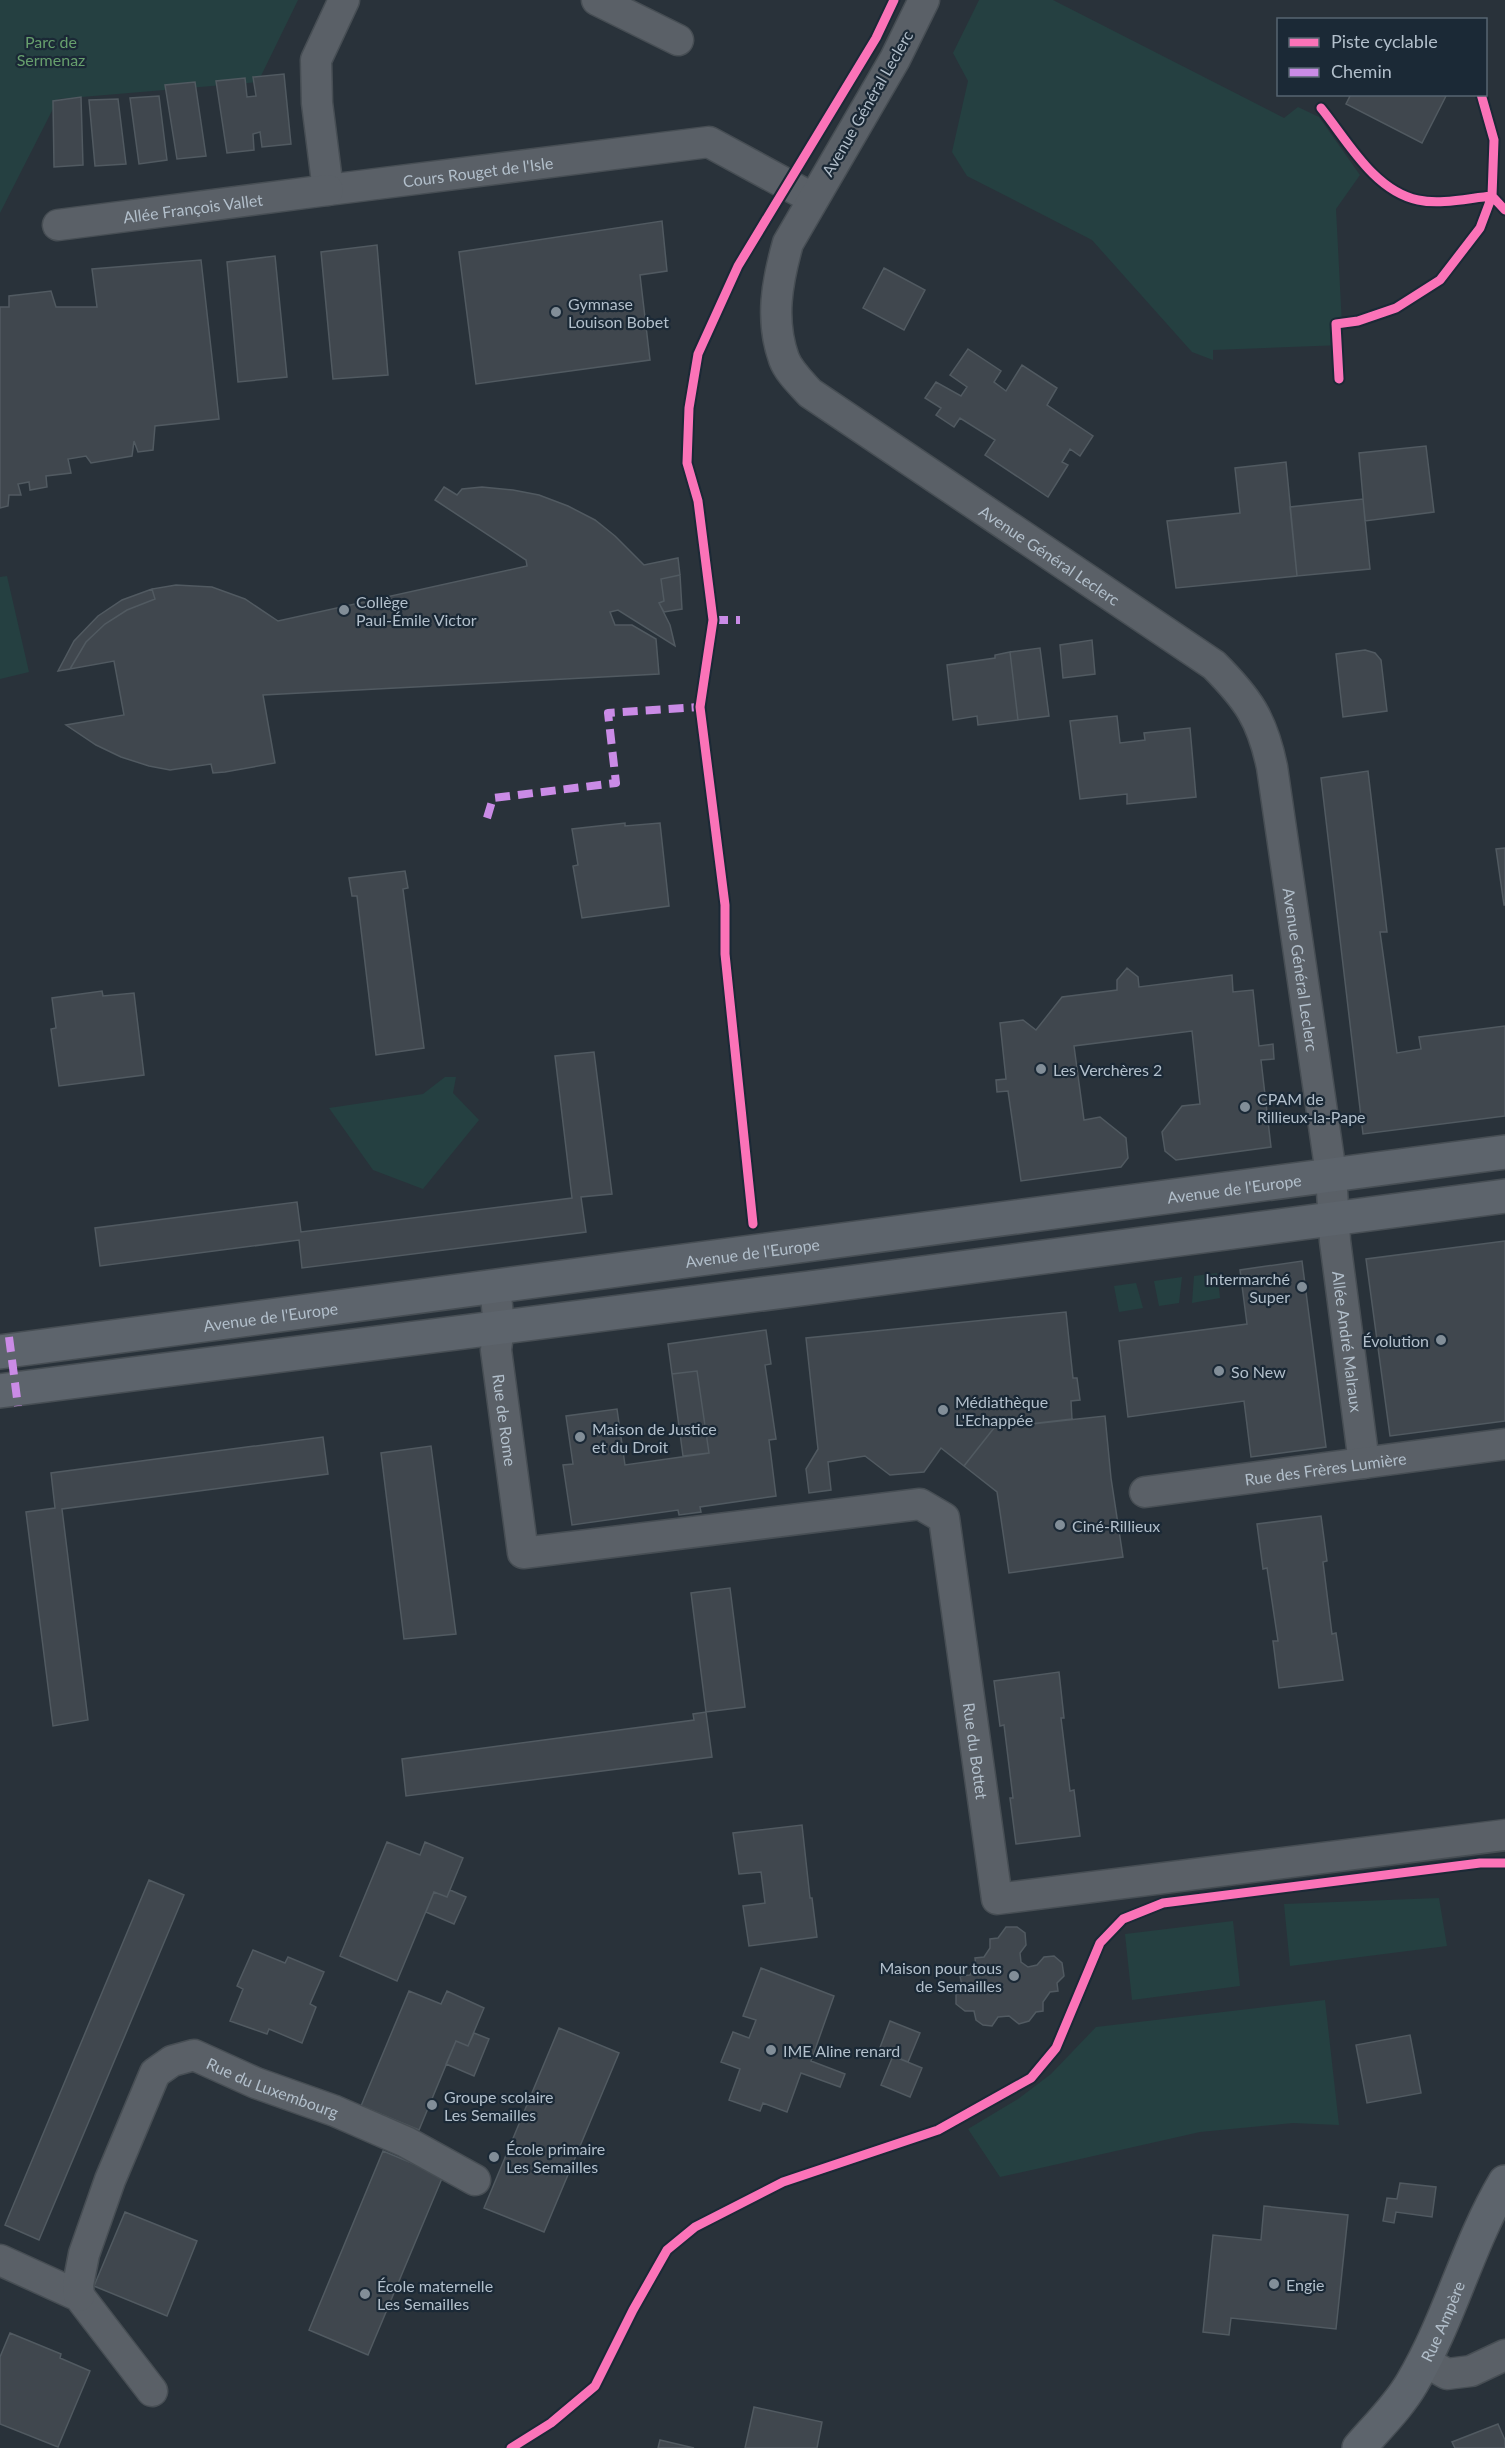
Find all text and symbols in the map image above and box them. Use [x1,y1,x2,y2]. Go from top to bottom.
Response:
legend [1277,18,1487,96]
street label: Avenue Général Leclerc [818,26,917,179]
text: Piste cyclable [1331,30,1438,52]
park label: Parc de Sermenaz [17,32,85,69]
text: Chemin [1331,60,1392,82]
street label: Cours Rouget de l'Isle [402,152,554,190]
street label: Allée François Vallet [122,189,264,226]
place label: Gymnase Louison Bobet [568,294,669,331]
marker: Gymnase Louison Bobet [549,305,563,319]
street label: Avenue Général Leclerc [976,501,1124,609]
place label: Collège Paul-Émile Victor [356,592,477,629]
marker: Collège Paul-Émile Victor [337,603,351,617]
street label: Avenue Général Leclerc [1280,886,1323,1053]
place label: Les Verchères 2 [1053,1060,1162,1079]
marker: Les Verchères 2 [1034,1062,1048,1076]
place label: CPAM de Rillieux-la-Pape [1257,1089,1366,1126]
marker: CPAM de Rillieux-la-Pape [1238,1100,1252,1114]
street label: Avenue de l'Europe [1166,1170,1303,1206]
street label: Avenue de l'Europe [684,1234,821,1270]
place label: Intermarché Super [1205,1269,1290,1306]
street label: Allée André Malraux [1329,1270,1367,1413]
marker: Intermarché Super [1295,1280,1309,1294]
street label: Avenue de l'Europe [202,1298,339,1334]
place label: Évolution [1362,1331,1429,1350]
marker: Évolution [1434,1333,1448,1347]
place label: So New [1231,1362,1286,1381]
marker: So New [1212,1364,1226,1378]
street label: Rue de Rome [490,1373,521,1467]
place label: Médiathèque L'Echappée [955,1392,1048,1429]
marker: Médiathèque L'Echappée [936,1403,950,1417]
place label: Maison de Justice et du Droit [592,1419,717,1456]
marker: Maison de Justice et du Droit [573,1430,587,1444]
street label: Rue des Frères Lumière [1243,1448,1407,1488]
place label: Ciné-Rillieux [1072,1516,1160,1535]
marker: Ciné-Rillieux [1053,1518,1067,1532]
street label: Rue du Bottet [960,1701,993,1801]
place label: Maison pour tous de Semailles [879,1958,1002,1995]
marker: Maison pour tous de Semailles [1007,1969,1021,1983]
place label: IME Aline renard [783,2041,900,2060]
marker: IME Aline renard [764,2043,778,2057]
street label: Rue du Luxembourg [204,2053,341,2121]
place label: Groupe scolaire Les Semailles [444,2087,554,2124]
marker: Groupe scolaire Les Semailles [425,2098,439,2112]
place label: École primaire Les Semailles [506,2139,605,2176]
marker: École primaire Les Semailles [487,2150,501,2164]
place label: Engie [1286,2275,1325,2294]
place label: École maternelle Les Semailles [377,2276,493,2313]
marker: Engie [1267,2277,1281,2291]
street label: Rue Ampère [1416,2278,1468,2364]
marker: École maternelle Les Semailles [358,2287,372,2301]

